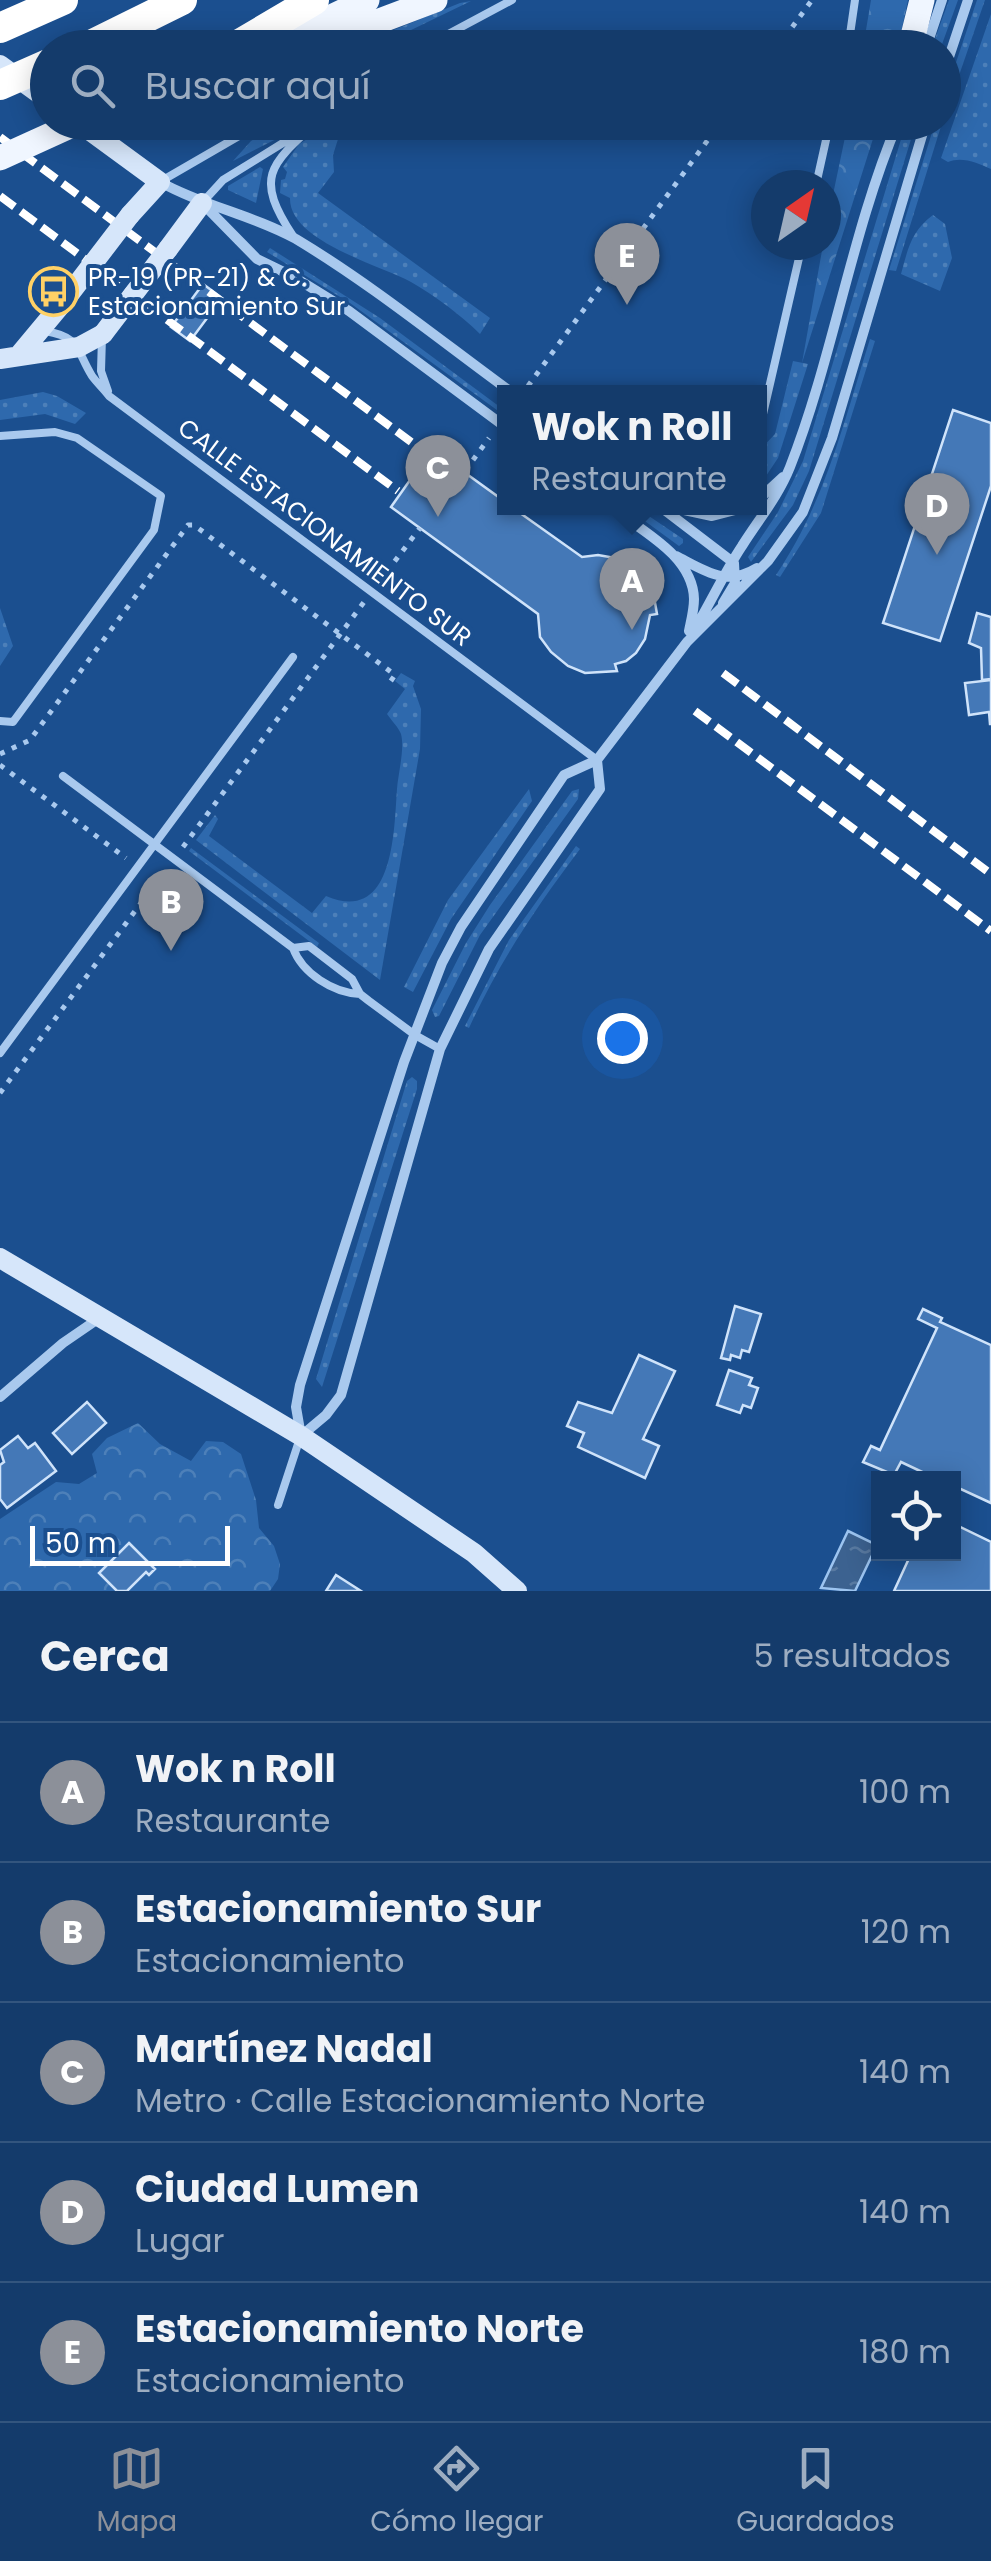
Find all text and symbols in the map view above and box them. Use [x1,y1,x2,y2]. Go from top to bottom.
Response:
search box [30,30,961,140]
icon: search [65,58,120,113]
text: Buscar aquí [145,59,371,112]
north arrow [751,170,841,260]
pin: E [594,222,660,305]
place label: PR-19 (PR-21) & C. Estacionamiento Sur [88,260,345,324]
bus stop icon: PR-19 (PR-21) & C. Estacionamiento Sur [27,265,79,317]
popup [497,385,767,515]
text: Wok n Roll [532,400,732,453]
street label: CALLE ESTACIONAMIENTO SUR [172,412,478,652]
pin: C [406,434,470,517]
text: Restaurante [532,456,727,501]
pin: D [904,472,970,555]
pin: A [600,548,664,630]
pin: B [138,868,204,951]
your location [597,1013,648,1064]
map controls [871,1471,961,1561]
button: locate [871,1471,961,1561]
scale bar [30,1521,230,1566]
text: 50 m [45,1524,116,1563]
text: Cerca [40,1627,170,1686]
text: 5 resultados [753,1633,951,1678]
text: Wok n Roll [135,1742,336,1795]
text: A [61,1769,84,1814]
text: 100 m [859,1769,951,1814]
text: Restaurante [135,1798,330,1843]
text: Estacionamiento Sur [135,1882,541,1935]
text: B [62,1909,83,1954]
text: 120 m [861,1909,951,1954]
text: Estacionamiento [135,1938,405,1983]
text: Martínez Nadal [135,2022,433,2075]
text: C [60,2049,85,2094]
text: 140 m [859,2049,951,2094]
text: Metro · Calle Estacionamiento Norte [135,2078,705,2123]
text: Ciudad Lumen [135,2162,419,2215]
text: D [61,2189,84,2234]
text: 140 m [859,2189,951,2234]
text: Lugar [135,2218,225,2263]
text: Estacionamiento Norte [135,2302,584,2355]
text: E [64,2329,81,2374]
text: 180 m [859,2329,951,2374]
text: Estacionamiento [135,2358,405,2403]
tab: Mapa [96,2441,177,2543]
tab: Cómo llegar [370,2441,543,2543]
tab: Guardados [736,2441,895,2543]

